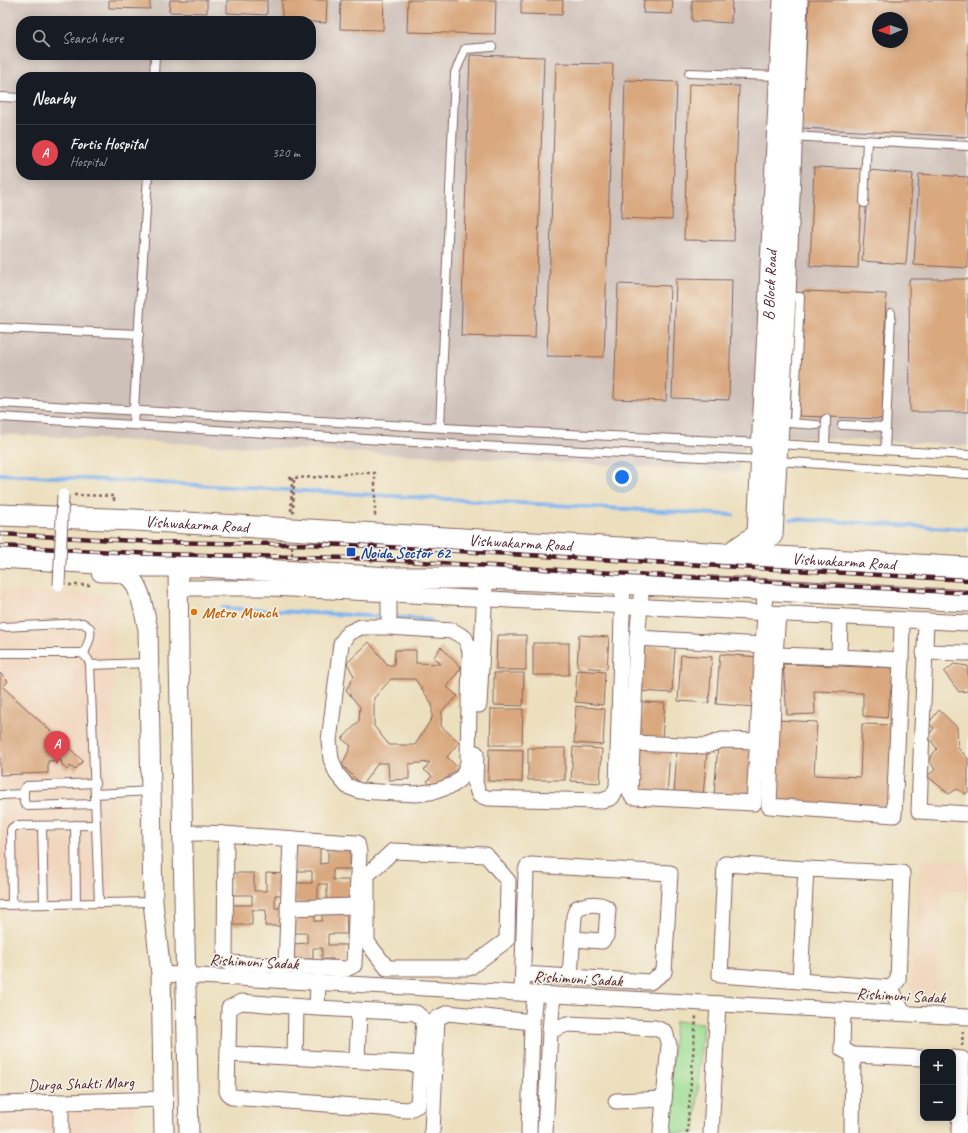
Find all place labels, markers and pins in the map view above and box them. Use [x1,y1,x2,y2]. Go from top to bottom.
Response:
place label: Noida Sector 62 [360,543,452,563]
marker: Noida Sector 62 [345,546,357,558]
place label: Metro Munch [202,603,278,623]
marker: Metro Munch [189,607,199,617]
pin: A [44,731,70,764]

